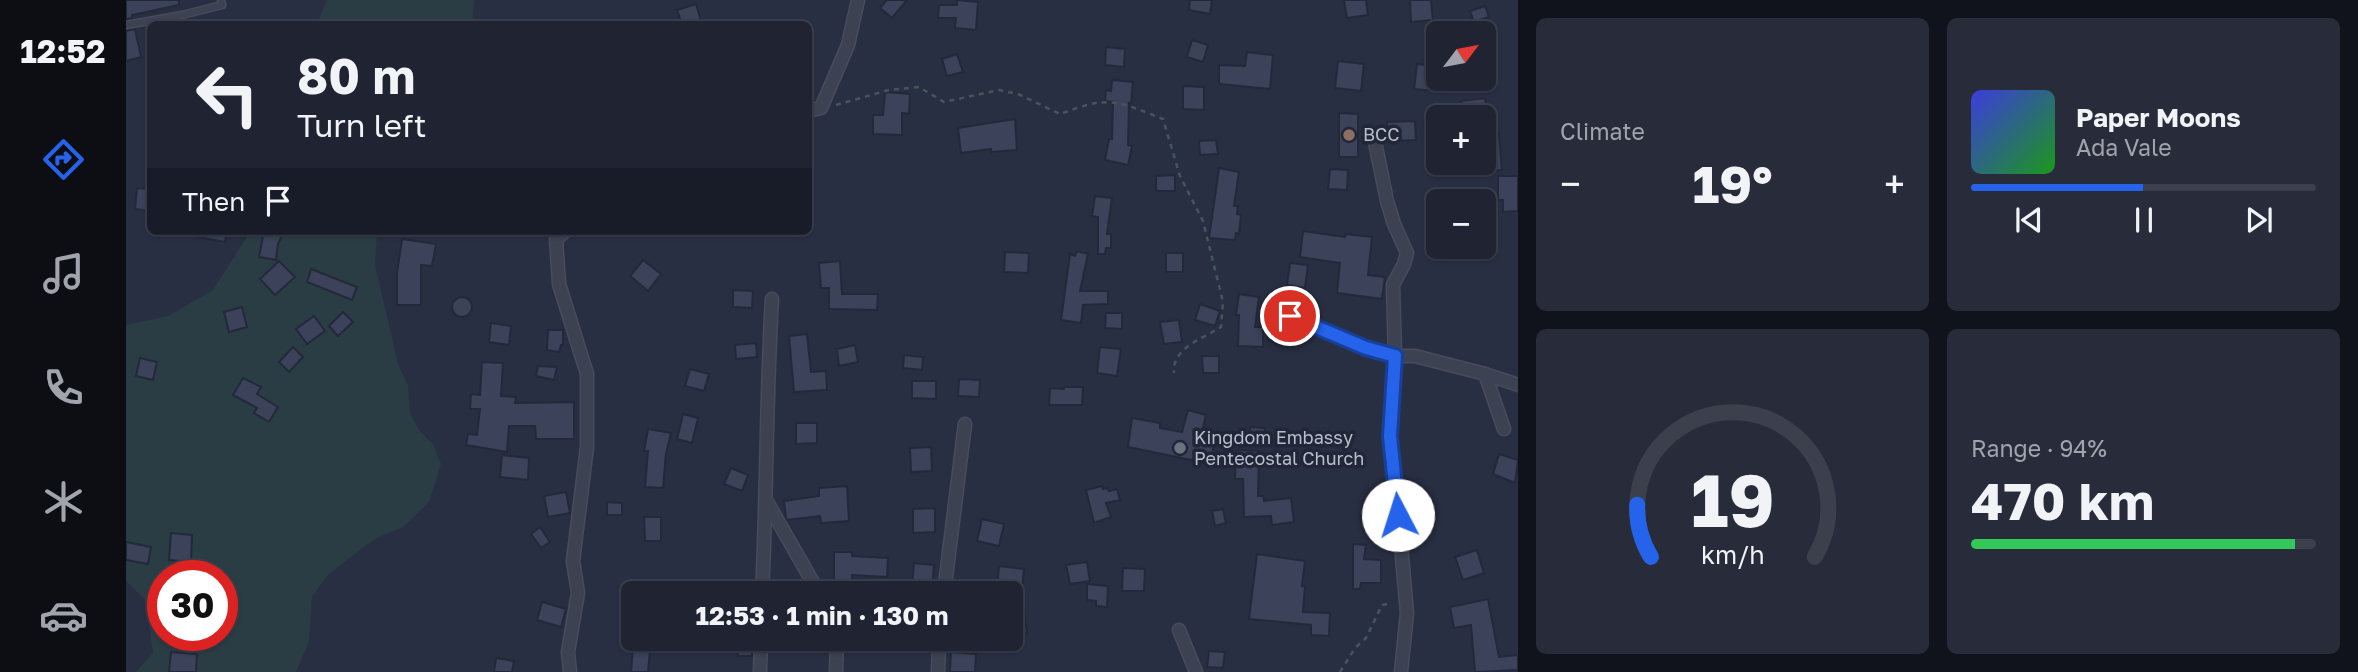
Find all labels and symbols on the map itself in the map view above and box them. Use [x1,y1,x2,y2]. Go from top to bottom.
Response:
north arrow [1426,21,1496,91]
place label: BCC [1363,123,1399,145]
marker: BCC [1341,127,1357,143]
pin [1260,286,1320,346]
place label: Kingdom Embassy Pentecostal Church [1194,426,1364,469]
marker: Kingdom Embassy Pentecostal Church [1172,440,1188,456]
position arrow [1361,478,1435,552]
speed limit sign: 30 [147,560,238,651]

